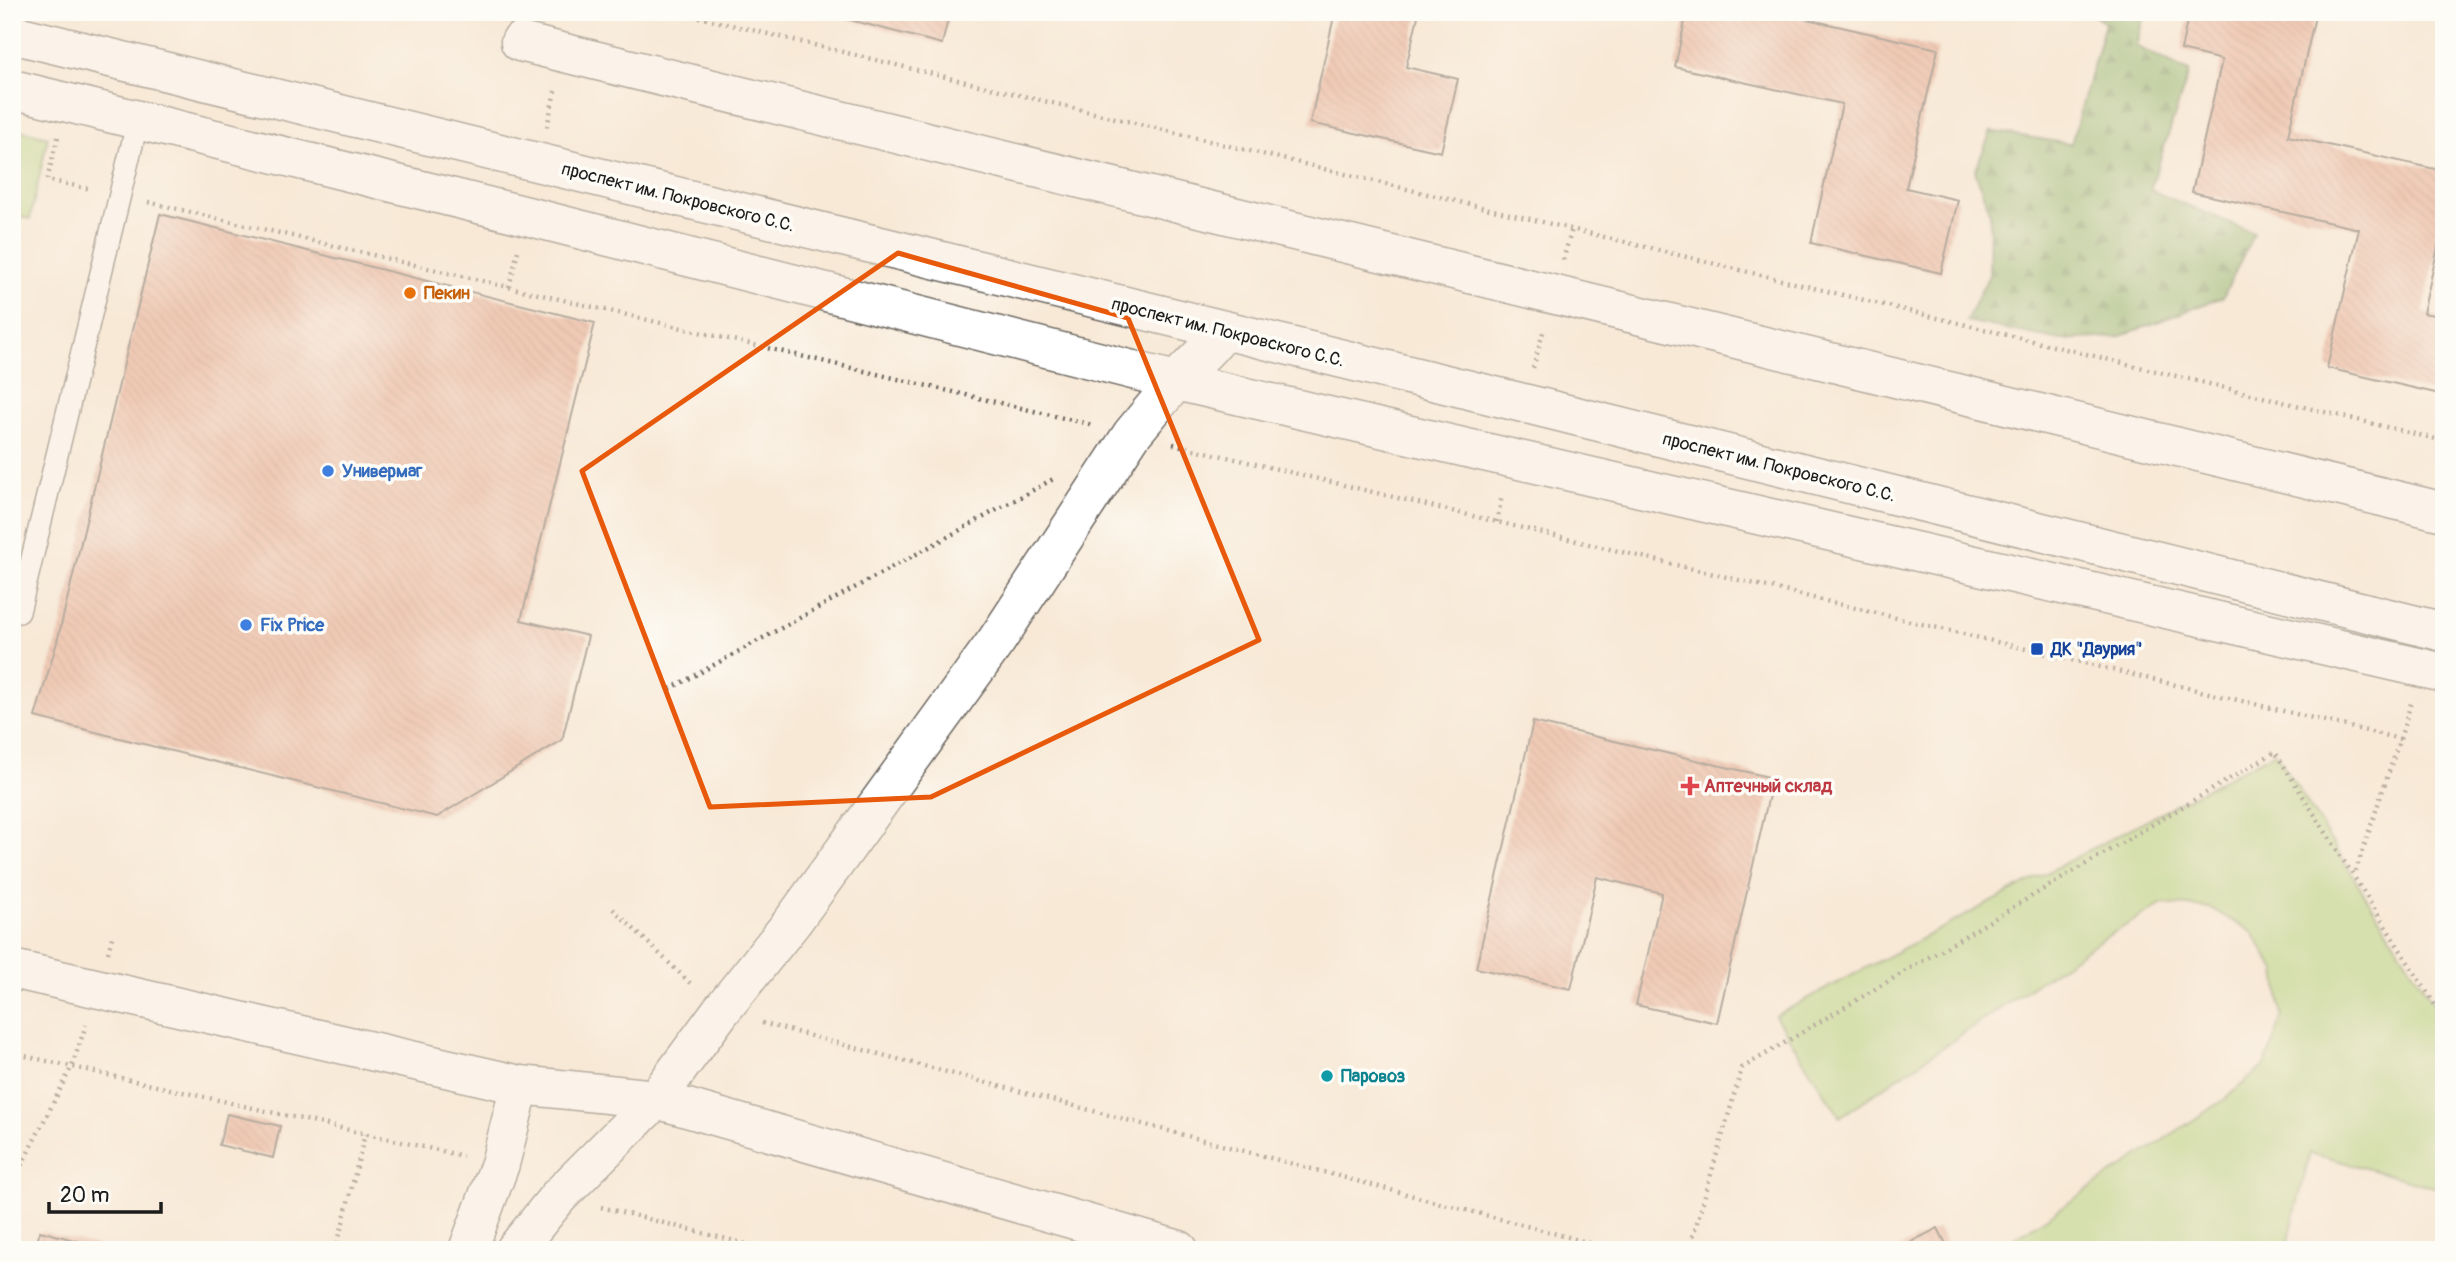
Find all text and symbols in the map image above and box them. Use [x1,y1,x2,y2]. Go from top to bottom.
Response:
street label: проспект им. Покровского С.С. [559,157,797,238]
place label: Пекин [424,282,470,305]
marker: Пекин [402,285,418,301]
street label: проспект им. Покровского С.С. [1109,292,1347,373]
street label: проспект им. Покровского С.С. [1660,427,1898,508]
place label: Универмаг [342,460,423,483]
marker: Универмаг [320,463,336,479]
place label: Fix Price [260,614,325,637]
marker: Fix Price [238,617,254,633]
place label: ДК "Даурия" [2050,638,2143,661]
marker: ДК "Даурия" [2029,641,2045,657]
place label: Аптечный склад [1704,775,1832,798]
marker: Аптечный склад [1682,778,1698,794]
place label: Паровоз [1341,1065,1406,1088]
marker: Паровоз [1319,1068,1335,1084]
scale bar [49,1171,161,1215]
text: 20 m [60,1182,109,1209]

